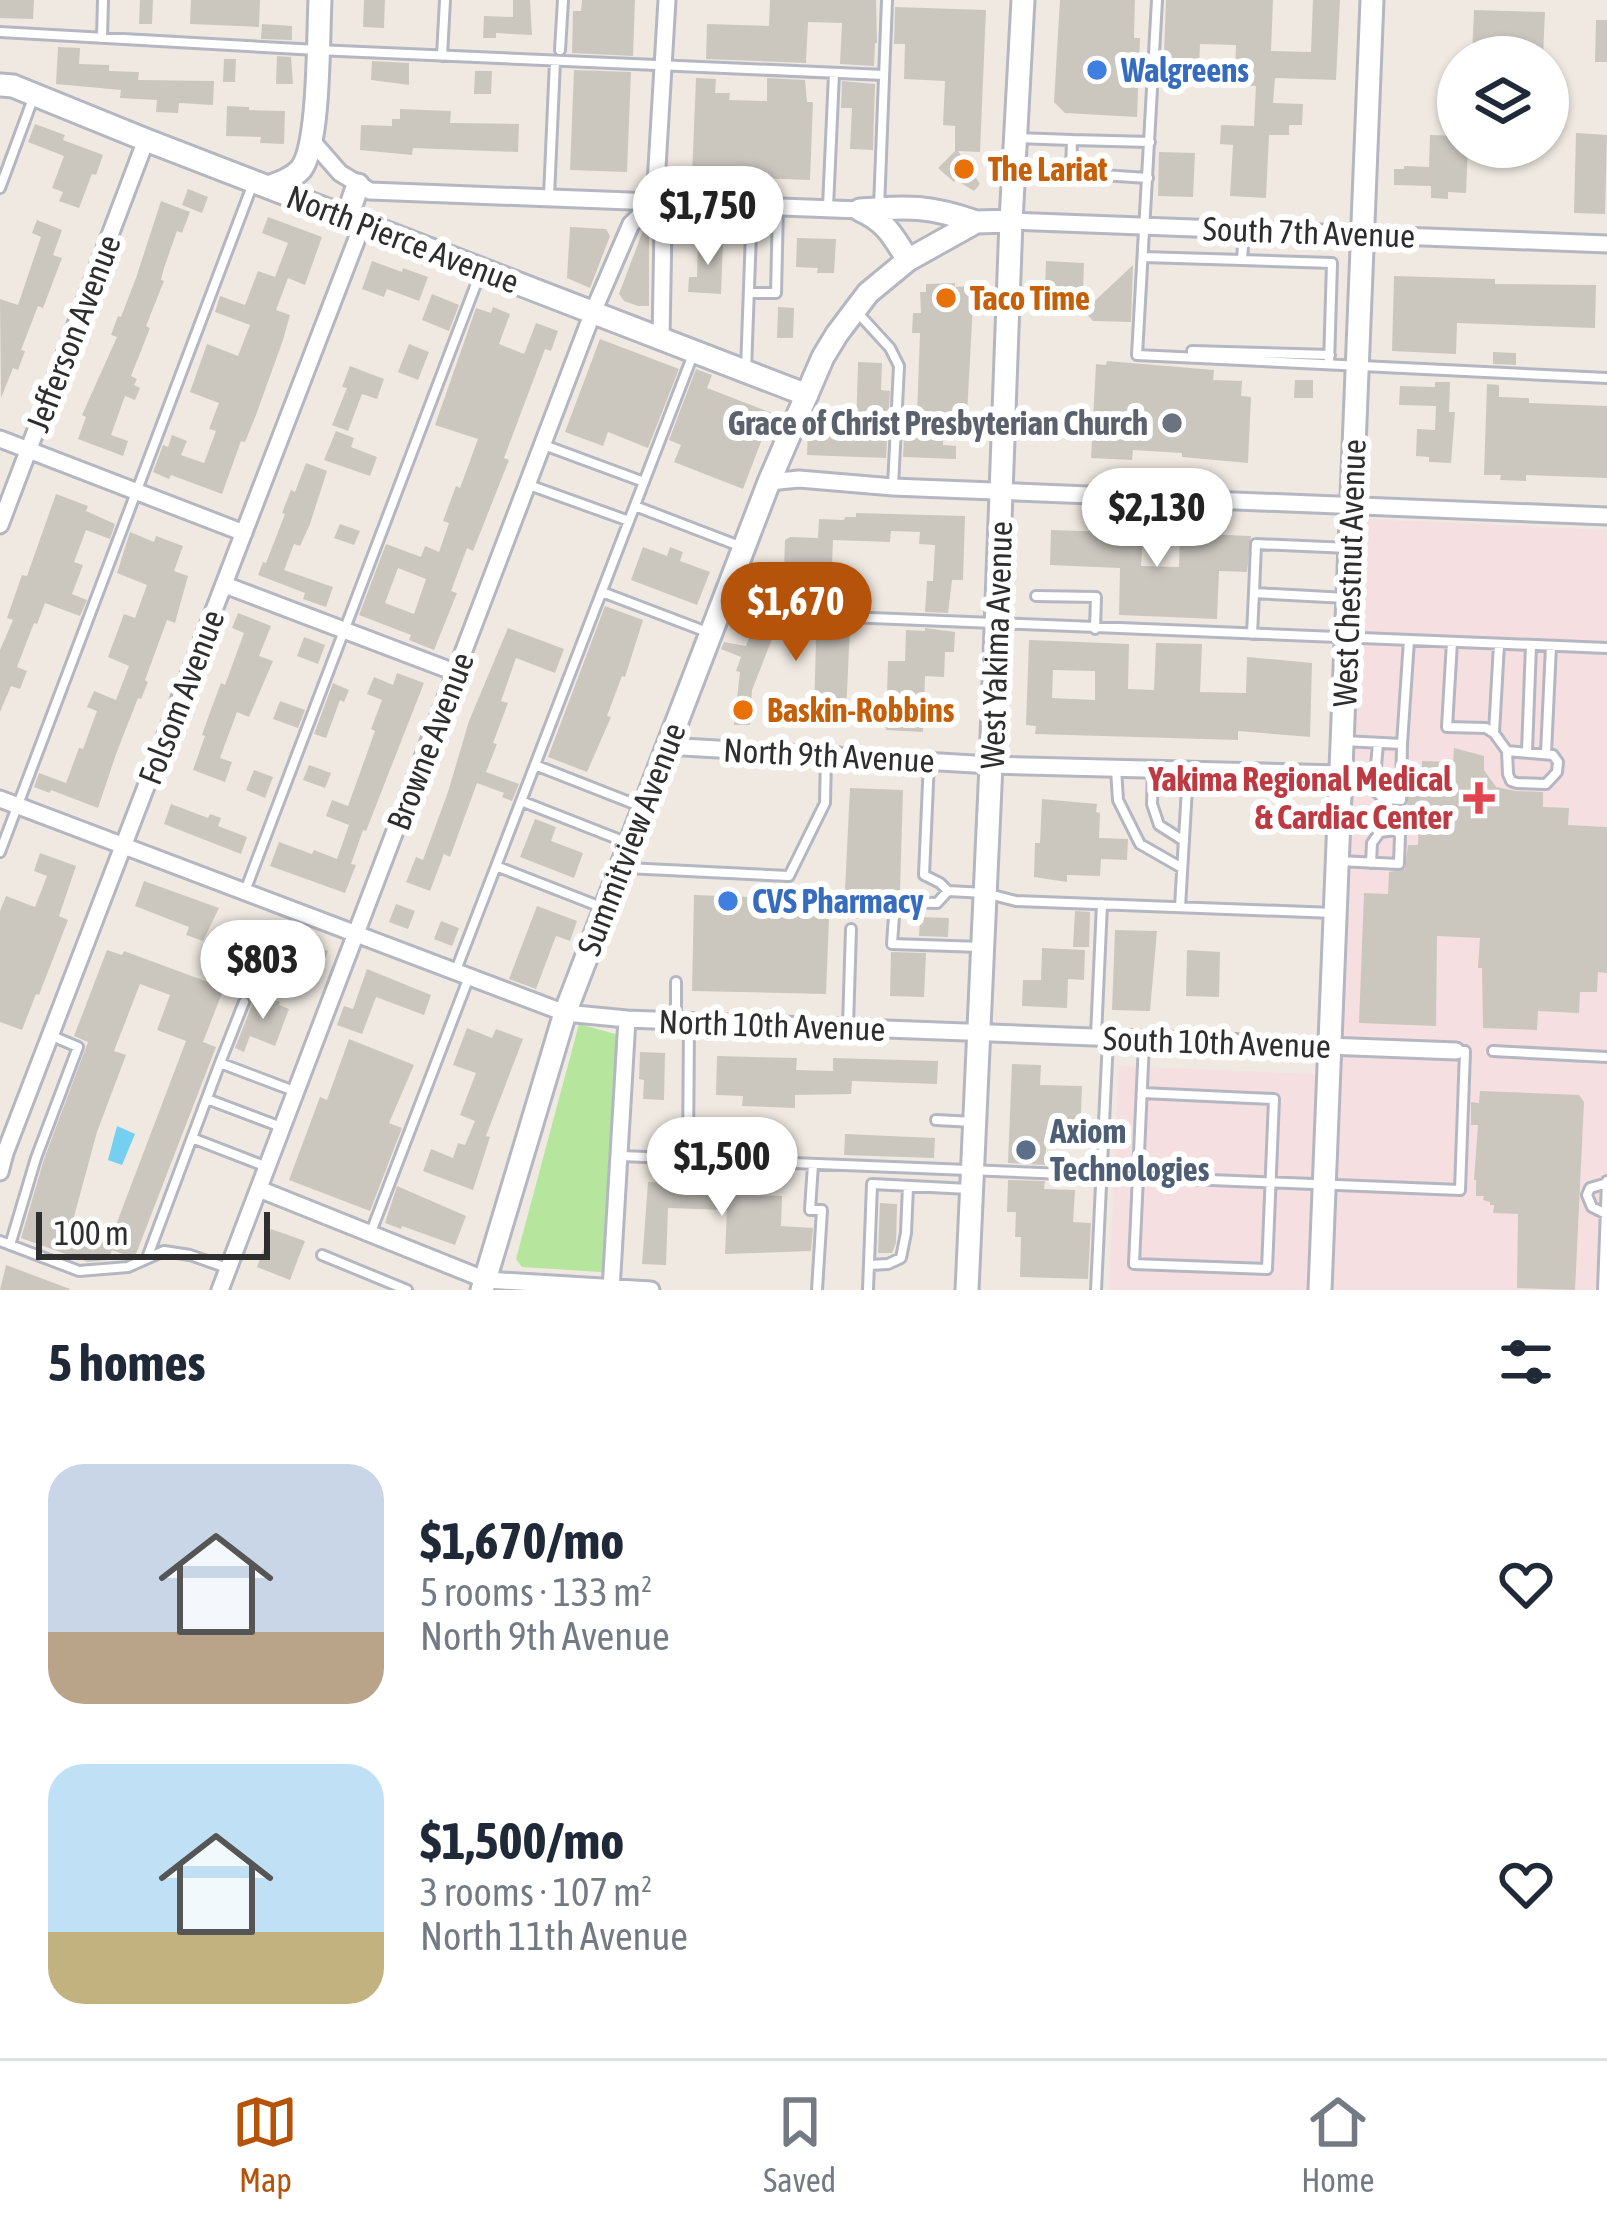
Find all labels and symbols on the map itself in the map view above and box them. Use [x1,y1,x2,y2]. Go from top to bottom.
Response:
place label: Walgreens [1120,51,1249,89]
marker: Walgreens [1084,57,1110,83]
place label: The Lariat [988,150,1108,188]
marker: The Lariat [951,156,977,182]
pin: $1,750 [610,166,806,268]
street label: North Pierce Avenue [282,177,524,301]
street label: South 7th Avenue [1202,209,1416,255]
street label: Jefferson Avenue [18,229,128,437]
place label: Taco Time [970,279,1090,317]
marker: Taco Time [933,285,959,311]
place label: Grace of Christ Presbyterian Church [728,404,1148,442]
marker: Grace of Christ Presbyterian Church [1159,410,1185,436]
street label: West Chestnut Avenue [1325,438,1373,708]
pin: $2,130 [1059,468,1255,570]
street label: West Yakima Avenue [973,521,1019,769]
pin: $1,670 [698,562,894,664]
street label: Folsom Avenue [130,604,232,790]
street label: Browne Avenue [379,647,481,835]
place label: Baskin-Robbins [767,691,955,729]
marker: Baskin-Robbins [730,697,756,723]
street label: Summitview Avenue [569,717,693,961]
street label: North 9th Avenue [722,730,936,780]
place label: Yakima Regional Medical & Cardiac Center [1148,760,1453,836]
marker: Yakima Regional Medical & Cardiac Center [1463,782,1495,814]
place label: CVS Pharmacy [752,882,924,920]
marker: CVS Pharmacy [715,888,741,914]
pin: $803 [192,920,334,1022]
street label: North 10th Avenue [658,1002,886,1048]
street label: South 10th Avenue [1103,1019,1331,1065]
place label: Axiom Technologies [1049,1112,1210,1188]
pin: $1,500 [624,1117,820,1219]
marker: Axiom Technologies [1013,1137,1039,1163]
scale bar [36,1206,270,1259]

